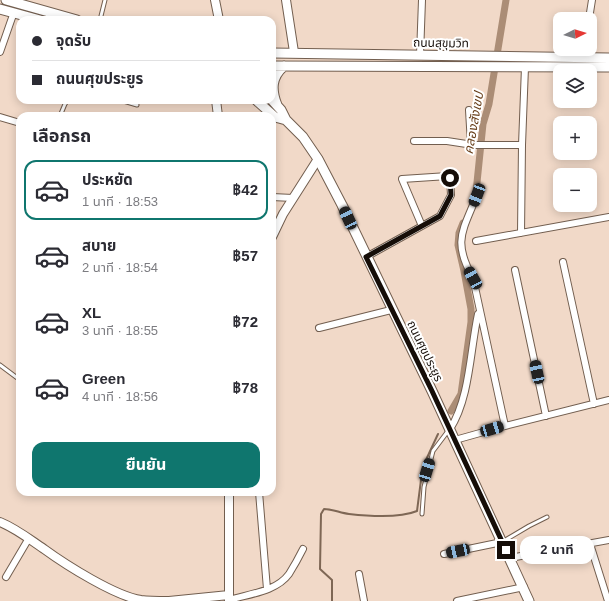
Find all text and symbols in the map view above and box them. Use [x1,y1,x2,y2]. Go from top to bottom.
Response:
north arrow [553,12,597,56]
map controls [553,12,597,212]
text: จุดรับ [56,32,91,49]
street label: ถนนสุขุมวิท [413,36,469,50]
button: layers [553,64,597,108]
text: ถนนศุขประยูร [56,70,143,87]
water label: คลองสังเขป [461,89,487,155]
button: + [553,116,597,160]
text: เลือกรถ [32,126,91,146]
button: − [553,168,597,212]
route start [441,169,459,187]
text: ประหยัด [82,171,133,188]
icon: car [34,172,70,208]
text: ฿42 [233,181,258,198]
car [467,182,487,208]
text: 1 นาที · 18:53 [82,194,158,209]
car [337,205,359,231]
text: สบาย [82,237,116,254]
icon: car [34,238,70,274]
text: ฿57 [233,247,258,264]
text: 2 นาที · 18:54 [82,260,158,275]
car [462,265,484,291]
icon: car [34,304,70,340]
text: XL [82,304,101,321]
text: ฿72 [233,313,258,330]
street label: ถนนศุขประยูร [404,318,446,384]
text: 3 นาที · 18:55 [82,323,158,338]
car [529,359,545,385]
icon: car [34,370,70,406]
text: Green [82,370,125,387]
text: ฿78 [233,379,258,396]
text: 4 นาที · 18:56 [82,389,158,404]
car [479,420,505,438]
button: ยืนยัน [32,442,260,488]
car [418,457,436,483]
callout: 2 นาที [520,536,594,564]
route end [497,541,515,559]
text: 2 นาที [540,542,574,557]
car [445,543,471,559]

